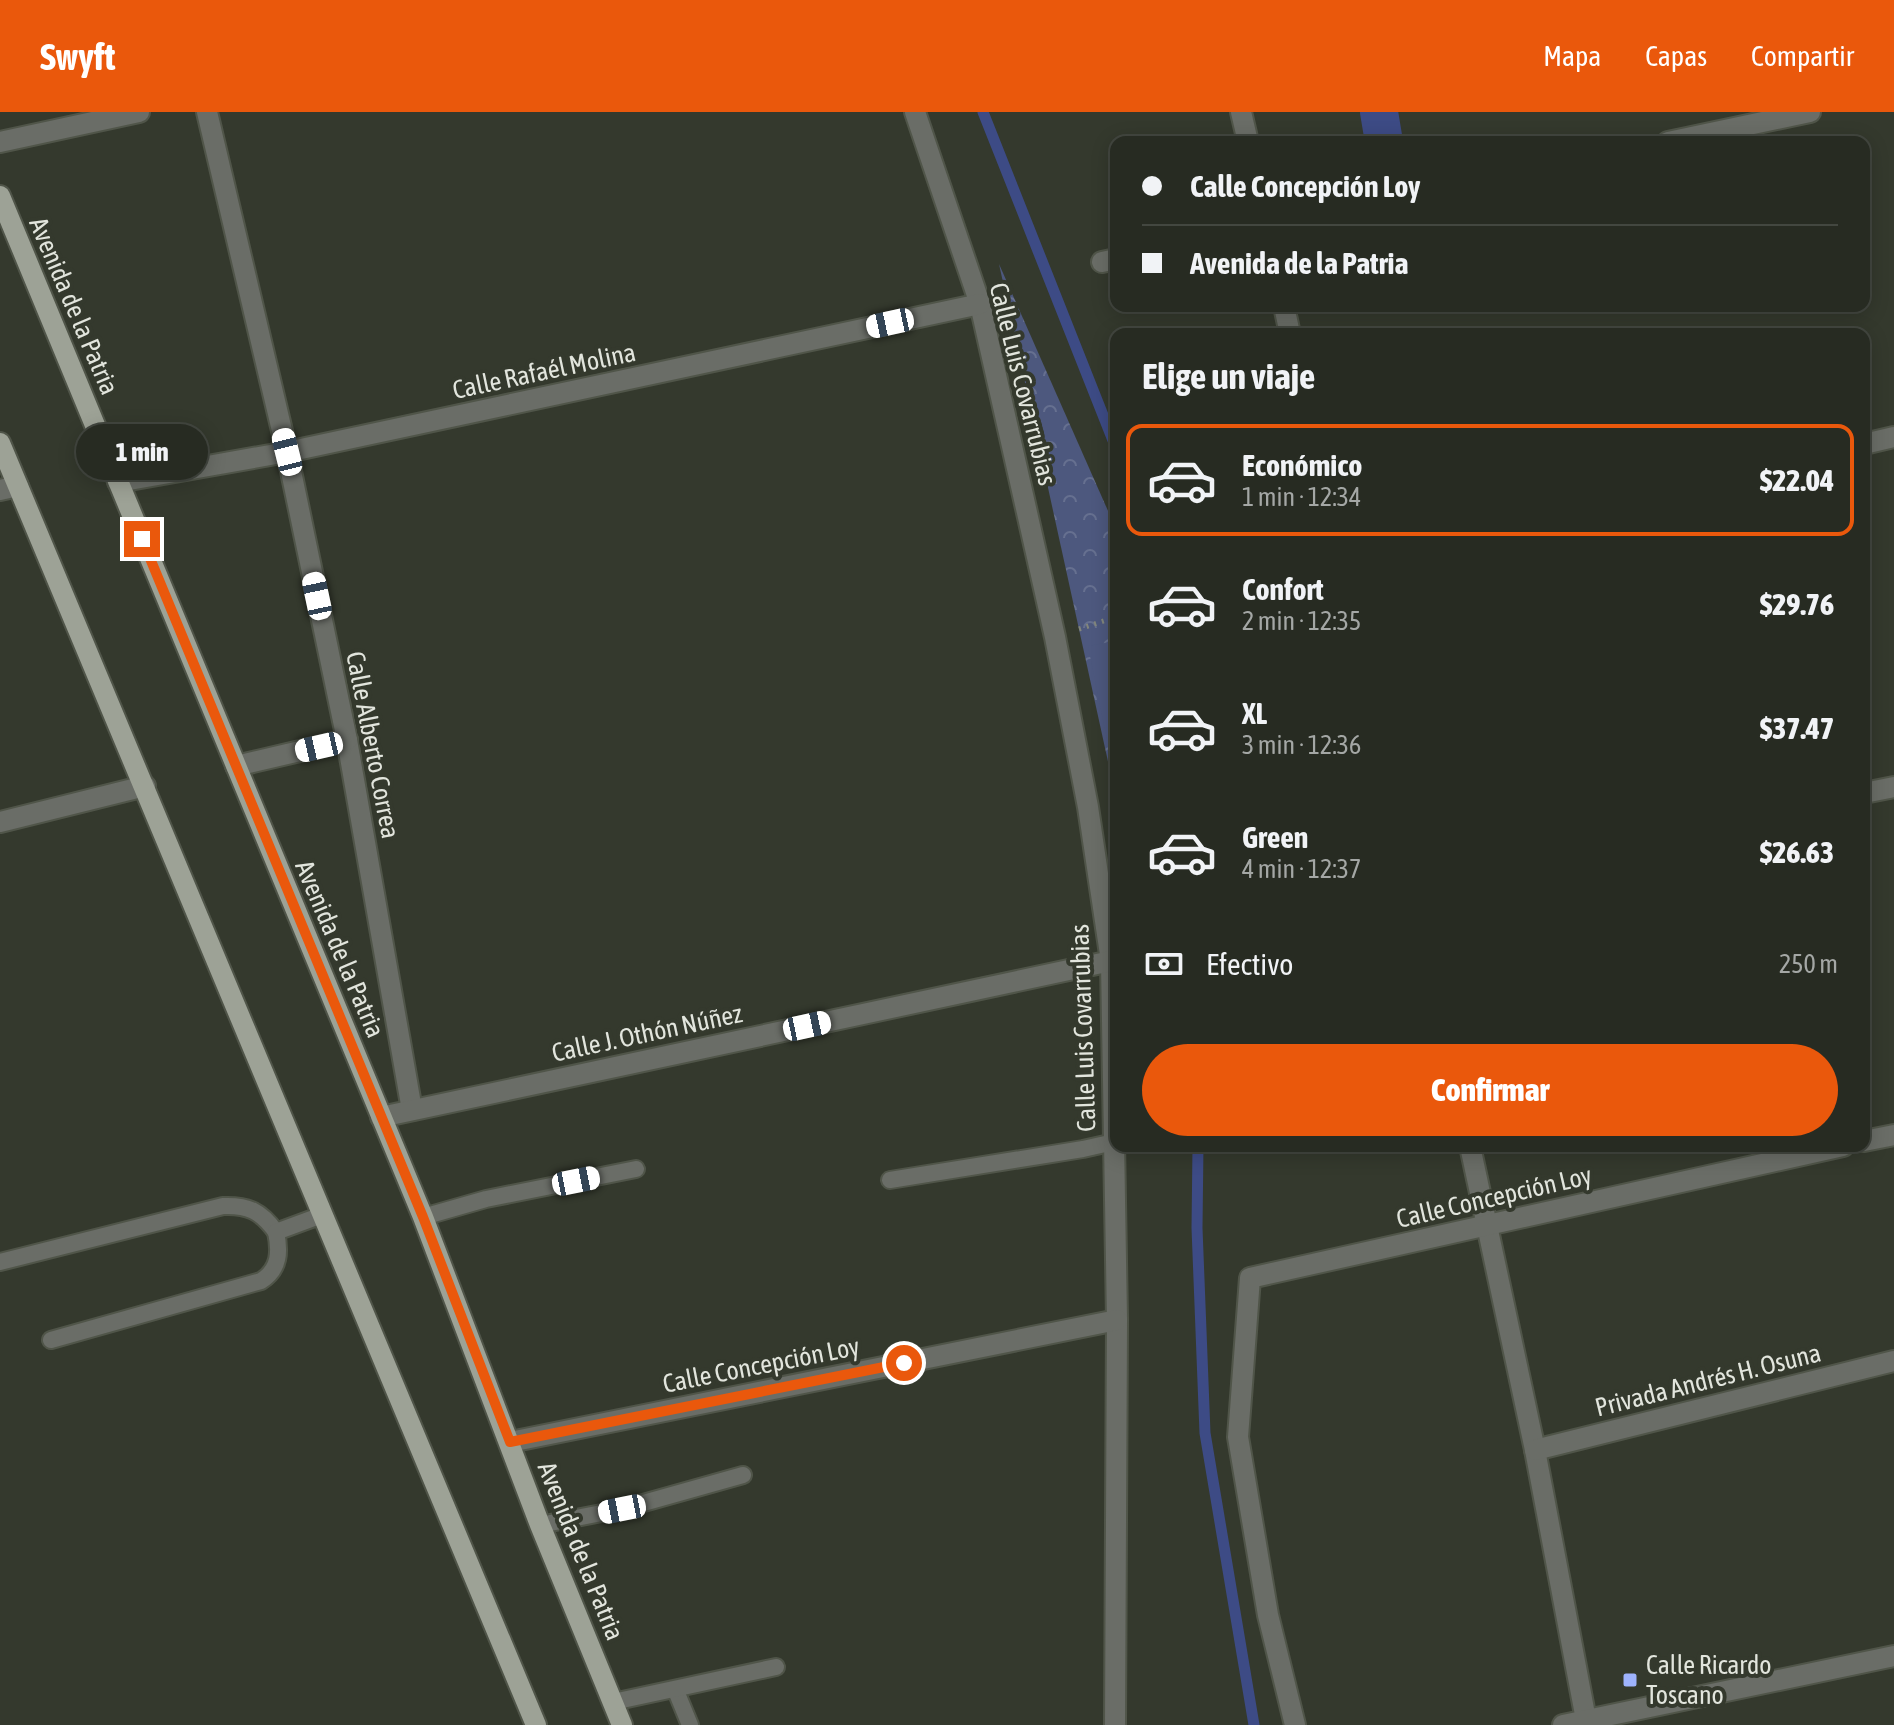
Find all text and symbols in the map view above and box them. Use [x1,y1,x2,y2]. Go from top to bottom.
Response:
text: Swyft [40,35,115,78]
text: Mapa [1543,40,1601,72]
text: Capas [1645,40,1707,72]
text: Compartir [1751,40,1854,72]
text: Calle Concepción Loy [1190,169,1420,203]
street label: Avenida de la Patria [23,213,125,399]
text: Avenida de la Patria [1190,246,1408,280]
street label: Calle Luis Covarrubias [983,280,1063,488]
car [864,306,916,340]
street label: Calle Rafaél Molina [450,337,638,405]
text: Elige un viaje [1142,355,1315,397]
callout: 1 min [76,423,208,479]
car [270,426,304,478]
text: 1 min [115,437,169,467]
icon: car [1146,444,1218,516]
text: Económico [1242,448,1362,482]
text: $22.04 [1760,463,1834,497]
text: 1 min · 12:34 [1242,482,1361,512]
route end [124,521,160,557]
icon: car [1146,568,1218,640]
car [300,570,334,622]
text: Confort [1242,572,1324,606]
text: $29.76 [1760,587,1834,621]
text: 2 min · 12:35 [1242,606,1361,636]
street label: Calle Alberto Correa [340,649,406,841]
icon: car [1146,692,1218,764]
text: XL [1242,696,1267,730]
text: $37.47 [1760,711,1834,745]
car [293,730,345,764]
text: 3 min · 12:36 [1242,730,1361,760]
icon: car [1146,816,1218,888]
text: Green [1242,820,1308,854]
text: $26.63 [1760,835,1834,869]
text: 4 min · 12:37 [1242,854,1361,884]
street label: Avenida de la Patria [289,856,391,1042]
street label: Calle Luis Covarrubias [1064,924,1102,1132]
icon: cash [1142,942,1186,986]
text: Efectivo [1206,947,1293,981]
text: 250 m [1779,949,1838,979]
street label: Calle J. Othón Núñez [549,998,745,1068]
car [781,1009,833,1043]
button: Confirmar [1142,1044,1838,1136]
street label: Calle Concepción Loy [1393,1160,1595,1234]
car [550,1165,602,1197]
street label: Calle Concepción Loy [660,1331,862,1399]
street label: Privada Andrés H. Osuna [1592,1337,1824,1423]
route start [886,1345,922,1381]
street label: Avenida de la Patria [532,1458,630,1644]
car [596,1493,648,1525]
place label: Calle Ricardo Toscano [1646,1650,1772,1710]
marker: Calle Ricardo Toscano [1621,1671,1639,1689]

